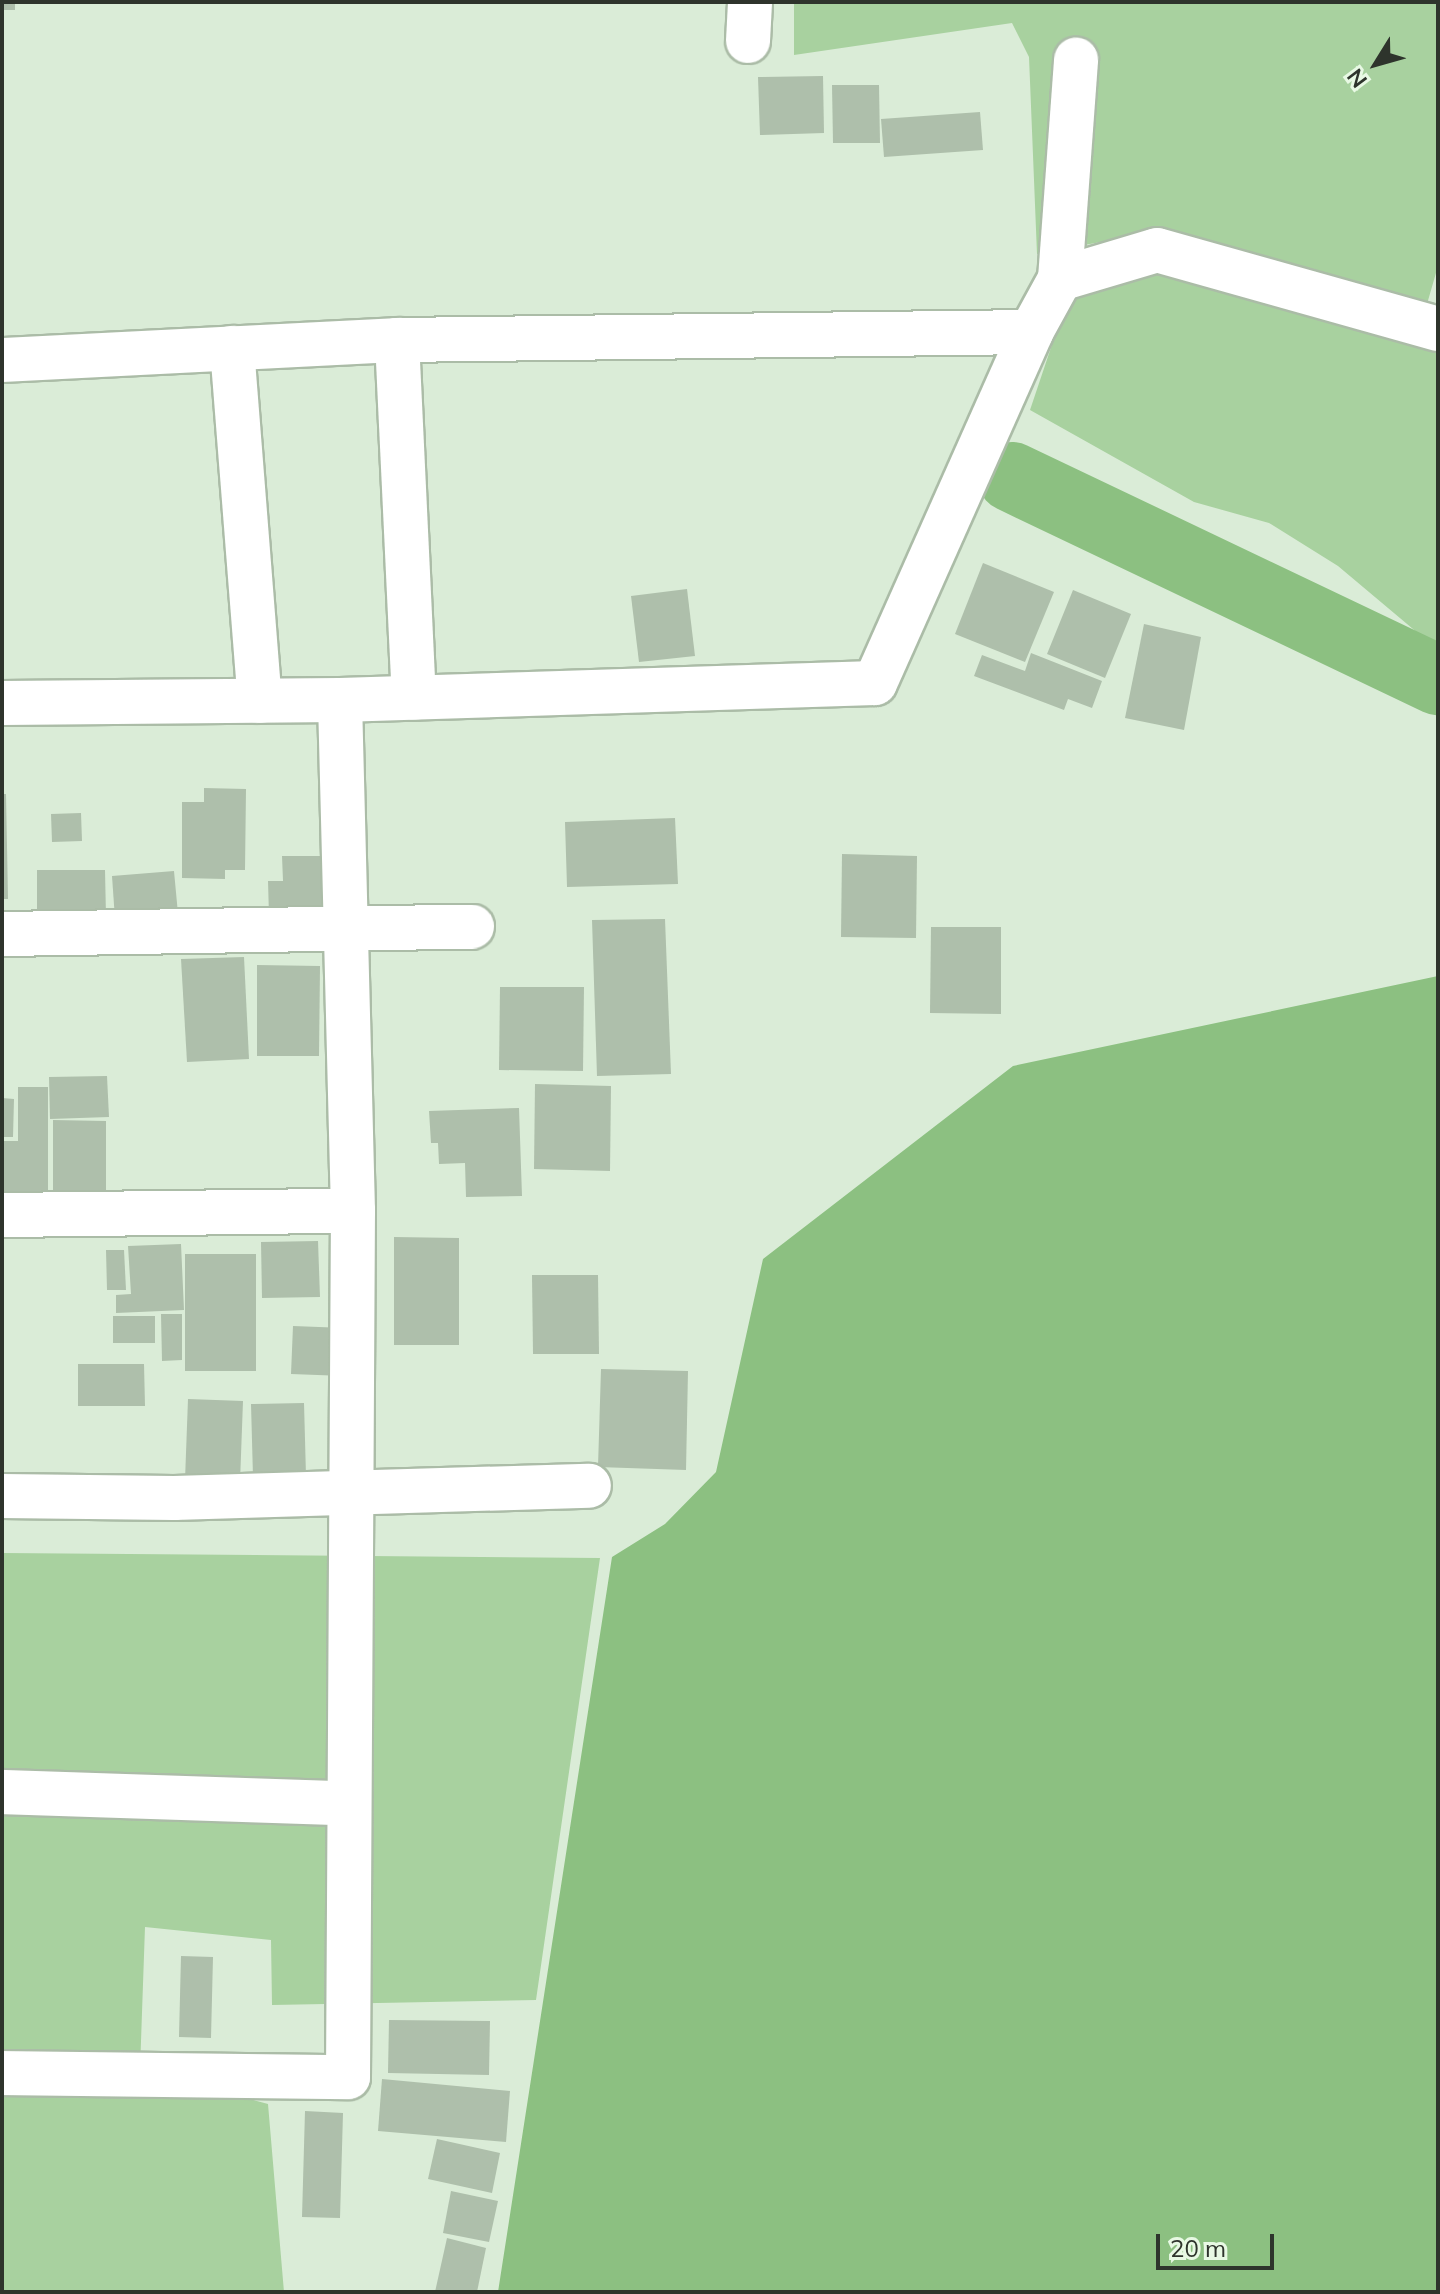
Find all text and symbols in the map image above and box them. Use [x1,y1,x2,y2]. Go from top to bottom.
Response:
north arrow [1336,24,1416,104]
text: N [1341,63,1373,94]
scale bar [1160,2218,1278,2268]
text: 20 m [1170,2233,1226,2263]

